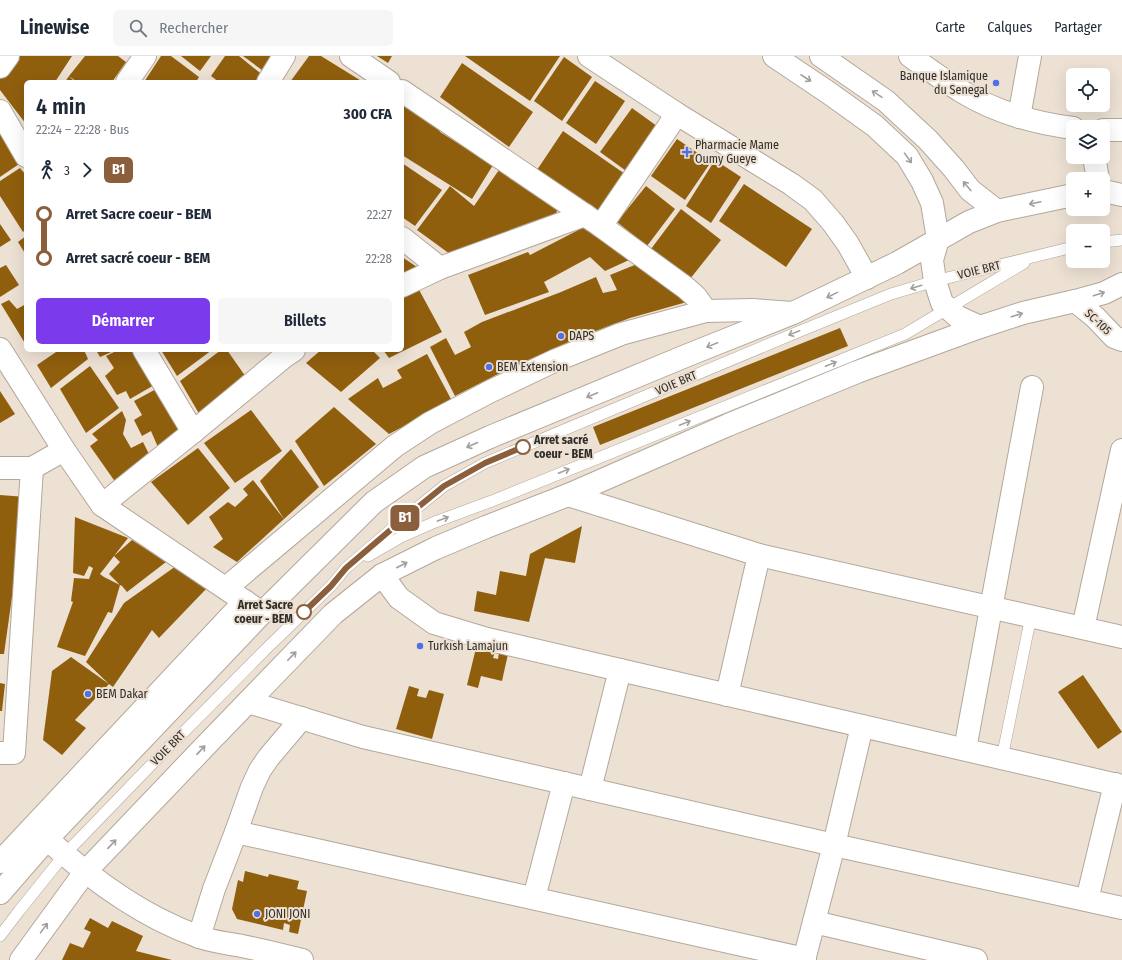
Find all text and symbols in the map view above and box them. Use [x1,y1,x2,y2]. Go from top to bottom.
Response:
search box [113,10,393,46]
text: Linewise [20,16,89,39]
icon: search [127,17,149,39]
text: Rechercher [159,19,228,37]
text: Carte [935,19,965,36]
text: Calques [987,19,1032,36]
text: Partager [1054,19,1102,36]
map controls [1066,68,1110,268]
button: locate [1066,68,1110,112]
place label: Banque Islamique du Senegal [900,69,988,97]
one-way arrow [800,74,812,82]
marker: Banque Islamique du Senegal [991,78,1001,88]
one-way arrow [871,90,882,98]
text: 4 min [36,93,86,120]
text: 300 CFA [344,105,392,123]
button: layers [1066,120,1110,164]
text: 22:24 – 22:28 · Bus [36,122,129,137]
place label: Pharmacie Mame Oumy Gueye [695,138,779,166]
marker: Pharmacie Mame Oumy Gueye [682,147,692,157]
one-way arrow [904,152,912,163]
icon: walk [36,159,58,181]
icon: forward [76,159,98,181]
text: B1 [112,161,125,178]
text: 3 [64,163,70,178]
button: + [1066,172,1110,216]
one-way arrow [963,181,972,191]
one-way arrow [1029,199,1042,207]
text: Arret Sacre coeur - BEM [66,205,212,223]
text: 22:27 [367,207,392,222]
button: − [1066,224,1110,268]
text: Arret sacré coeur - BEM [66,249,210,267]
text: 22:28 [366,251,392,266]
street label: VOIE BRT [956,258,1002,282]
one-way arrow [910,284,923,291]
one-way arrow [1092,290,1105,297]
one-way arrow [826,292,838,299]
button: Démarrer [36,298,210,344]
button: Billets [218,298,392,344]
street label: SC-105 [1082,306,1115,338]
one-way arrow [1010,311,1023,318]
place label: DAPS [569,329,594,343]
one-way arrow [789,330,801,337]
marker: DAPS [556,331,566,341]
one-way arrow [707,342,719,350]
one-way arrow [825,359,837,367]
place label: BEM Extension [497,360,568,374]
marker: BEM Extension [484,362,494,372]
street label: VOIE BRT [653,368,699,398]
one-way arrow [586,392,598,399]
one-way arrow [678,418,690,426]
place label: Arret sacré coeur - BEM [533,433,593,461]
marker: Arret sacré coeur - BEM [515,439,531,455]
one-way arrow [467,442,479,449]
one-way arrow [558,467,570,475]
line badge: B1 [387,505,423,531]
text: B1 [398,509,412,526]
one-way arrow [437,514,449,522]
one-way arrow [396,561,408,568]
place label: Arret Sacre coeur - BEM [234,598,293,626]
marker: Arret Sacre coeur - BEM [296,604,312,620]
place label: Turkısh Lamajun [428,639,508,653]
marker: Turkısh Lamajun [415,641,425,651]
one-way arrow [287,651,297,661]
place label: BEM Dakar [96,687,149,701]
marker: BEM Dakar [83,689,93,699]
street label: VOIE BRT [148,727,189,768]
one-way arrow [196,745,205,755]
one-way arrow [107,839,117,849]
place label: JONI JONI [265,907,310,921]
marker: JONI JONI [252,909,262,919]
one-way arrow [40,923,48,934]

